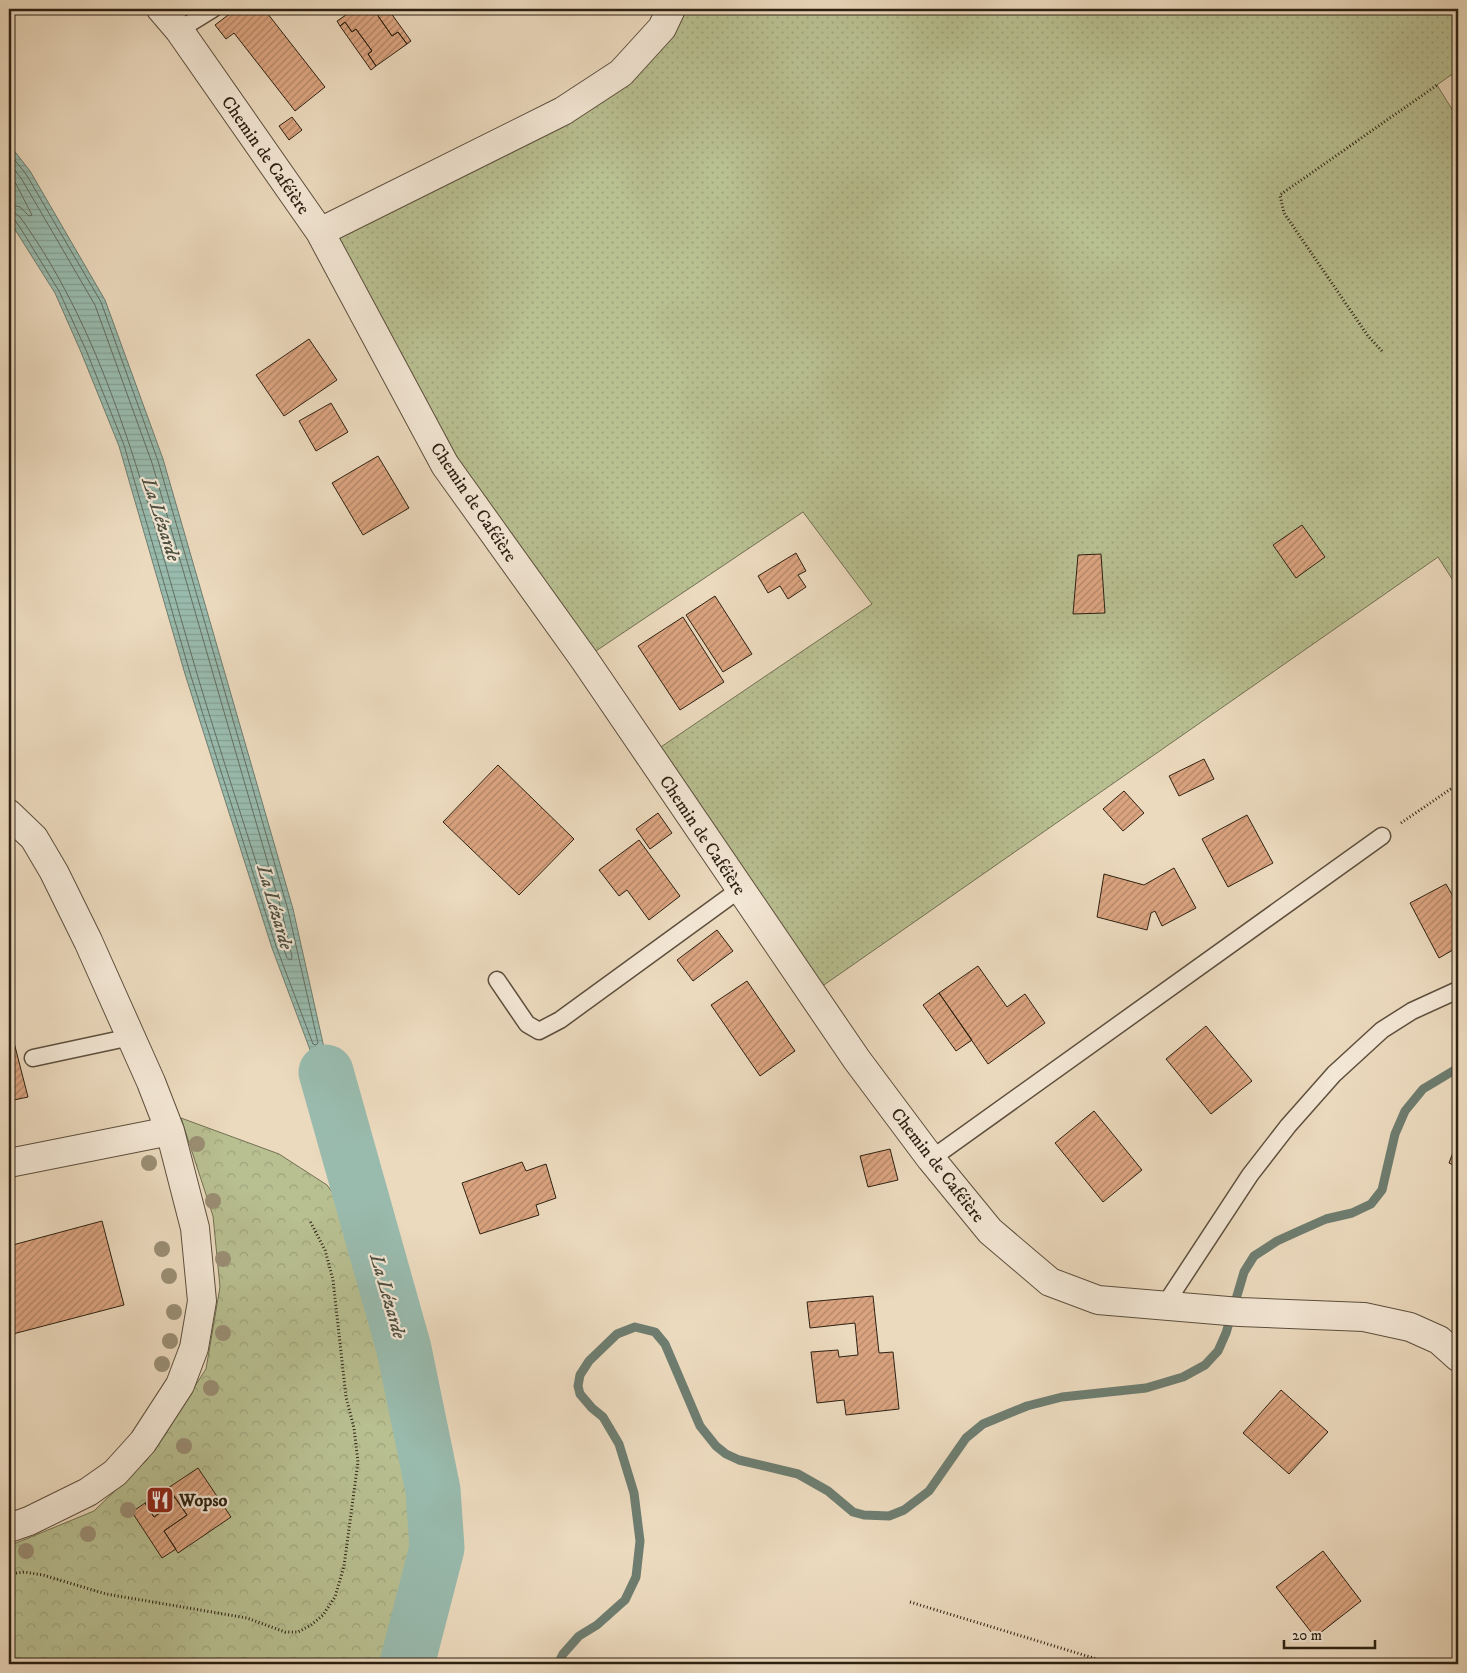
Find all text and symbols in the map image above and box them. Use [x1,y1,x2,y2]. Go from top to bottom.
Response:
street label: Chemin de Caféière [216,92,314,219]
street label: Chemin de Caféière [425,439,521,567]
water label: La Lézarde [136,474,185,565]
street label: Chemin de Caféière [654,772,750,900]
water label: La Lézarde [251,862,298,953]
street label: Chemin de Caféière [886,1104,989,1227]
water label: La Lézarde [364,1251,411,1342]
restaurant icon: Wopso [145,1485,175,1515]
place label: Wopso [178,1490,227,1512]
scale bar [1284,1618,1376,1650]
text: 20 m [1292,1626,1322,1645]

